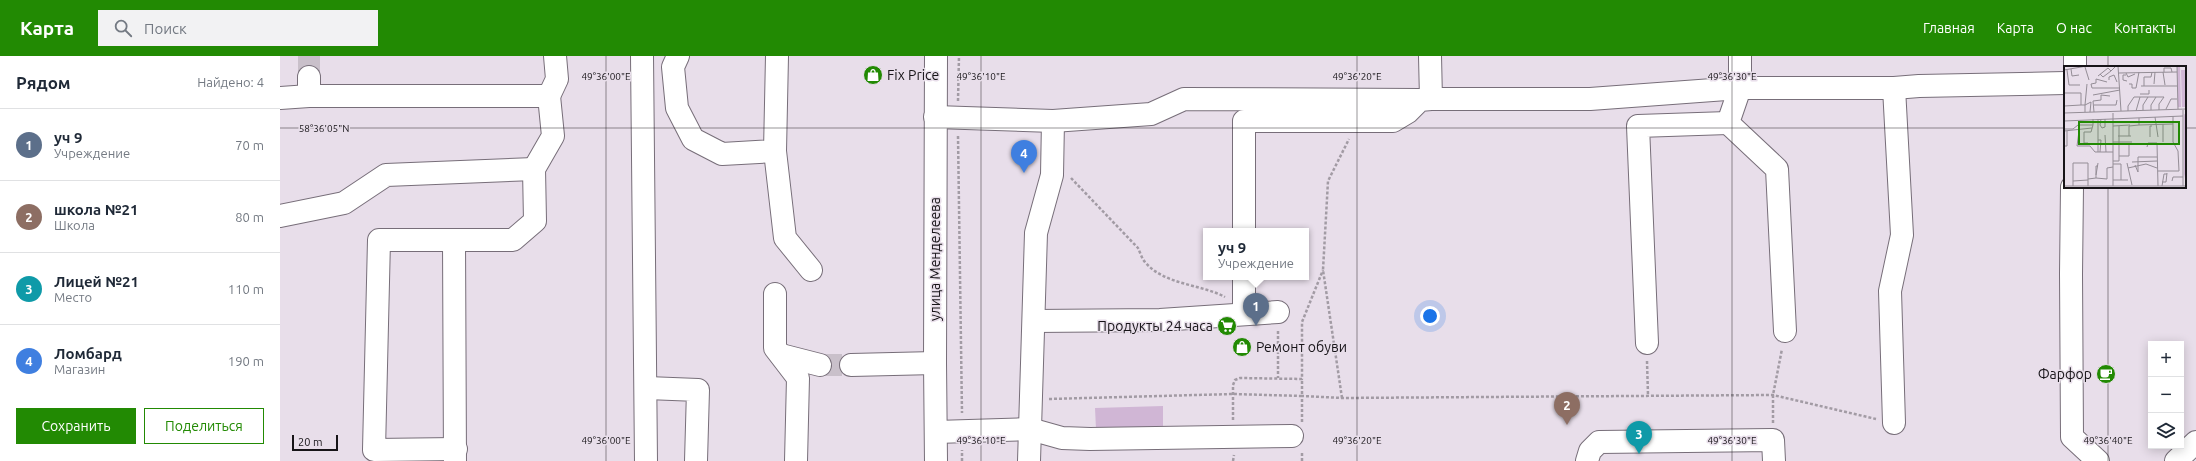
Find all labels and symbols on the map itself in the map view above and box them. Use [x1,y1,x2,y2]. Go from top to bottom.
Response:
shop icon: Fix Price [862,64,884,86]
inset map [2064,66,2186,188]
place label: Fix Price [887,67,939,83]
text: 49°36'00"E [581,71,631,82]
text: 49°36'10"E [956,71,1006,82]
text: 49°36'20"E [1332,71,1382,82]
text: 49°36'30"E [1707,71,1757,82]
text: 58°36'05"N [299,123,349,134]
pin: 4 [1011,140,1037,173]
street label: улица Менделеева [927,197,943,321]
pin: 1 [1243,293,1269,326]
your location [1420,306,1440,326]
supermarket icon: Продукты 24 часа [1216,315,1238,337]
place label: Продукты 24 часа [1097,318,1213,334]
shop icon: Ремонт обуви [1231,336,1253,358]
place label: Ремонт обуви [1256,339,1347,355]
cafe icon: Фарфор [2095,363,2117,385]
place label: Фарфор [2038,366,2092,382]
pin: 2 [1554,392,1580,425]
pin: 3 [1626,421,1652,454]
scale bar [292,433,338,452]
text: 49°36'00"E [581,435,631,446]
text: 49°36'10"E [956,435,1006,446]
text: 49°36'20"E [1332,435,1382,446]
text: 49°36'30"E [1707,435,1757,446]
text: 49°36'40"E [2083,435,2133,446]

